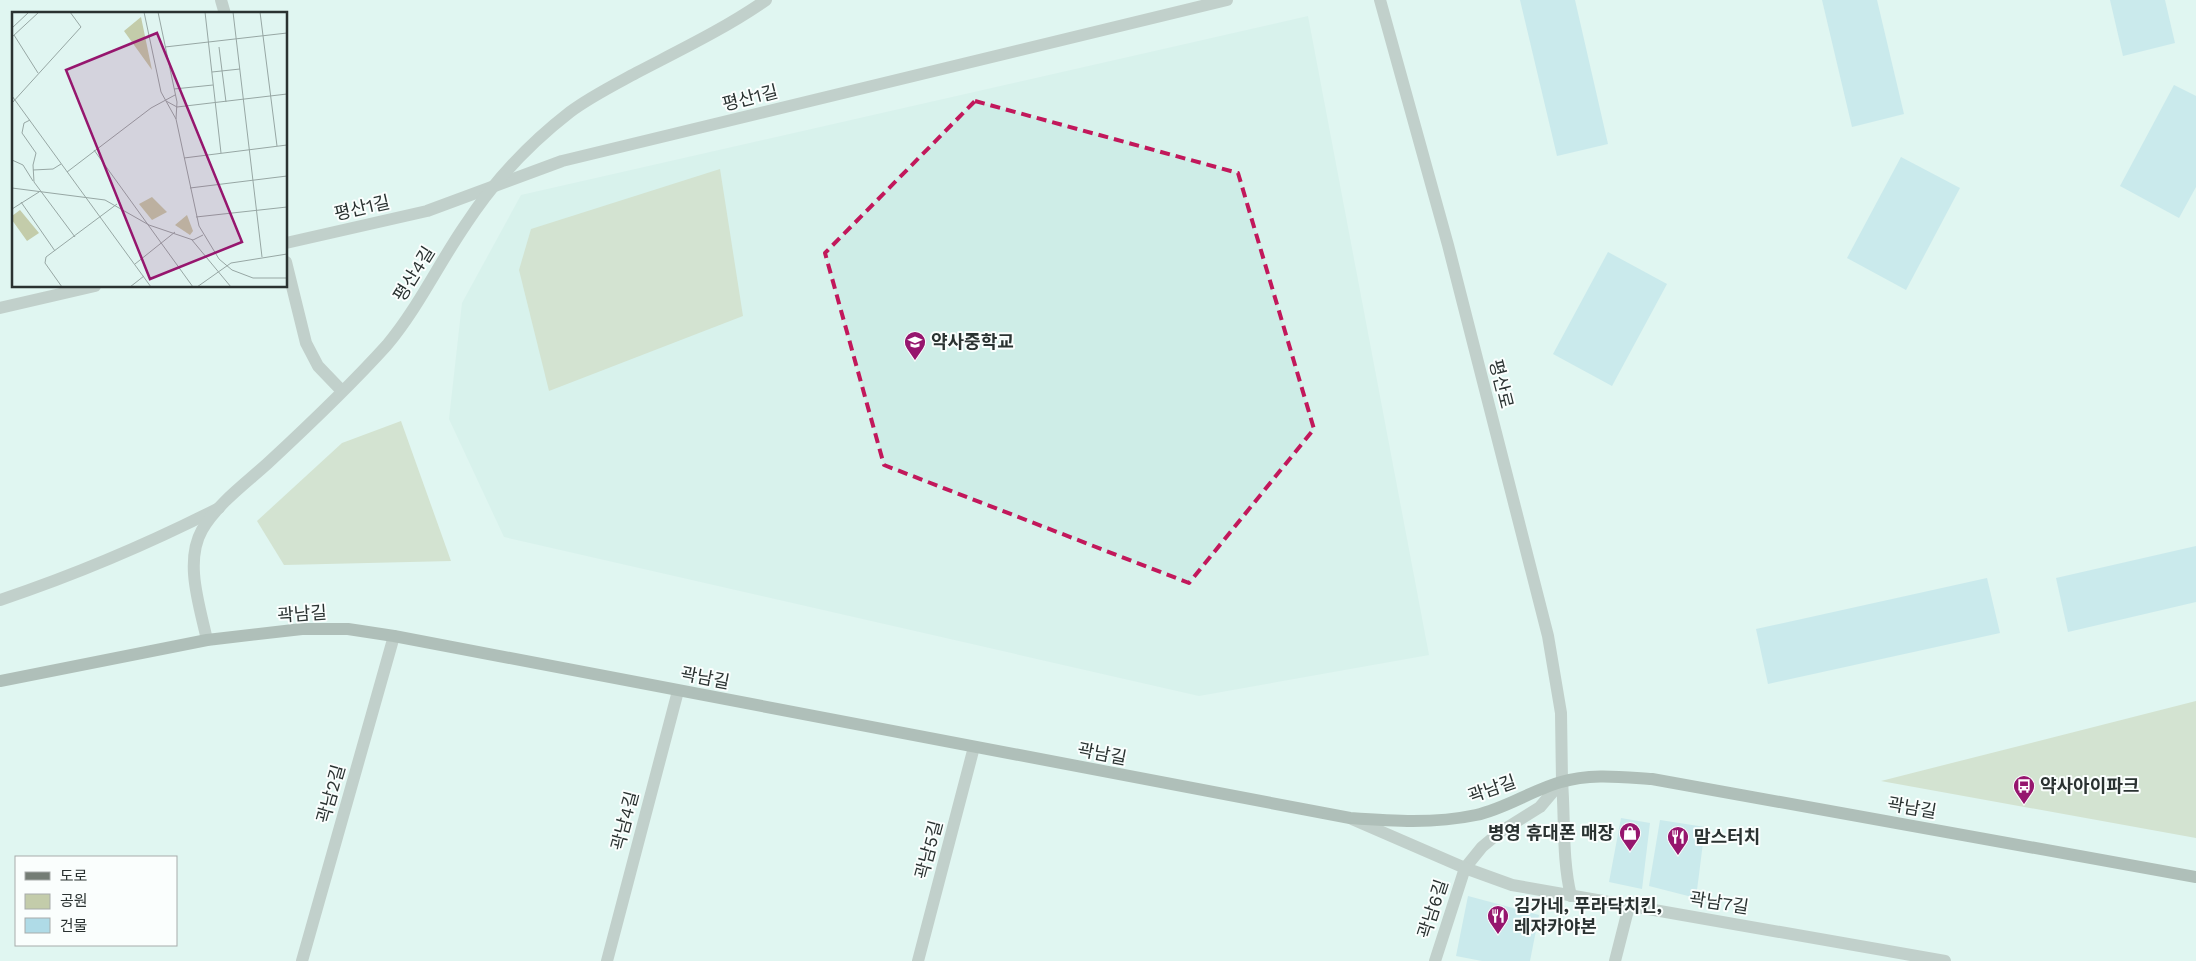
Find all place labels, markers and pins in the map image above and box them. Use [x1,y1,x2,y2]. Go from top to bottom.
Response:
school or university icon: 약사중학교 [903,330,927,361]
place label: 약사중학교 [931,331,1014,352]
bus stop icon: 약사아이파크 [2012,774,2036,805]
place label: 약사아이파크 [2040,775,2139,796]
shop icon: 병영 휴대폰 매장 [1618,821,1642,852]
place label: 병영 휴대폰 매장 [1488,822,1614,843]
restaurant icon: 맘스터치 [1666,825,1690,856]
place label: 맘스터치 [1694,826,1760,847]
place label: 김가네, 푸라닥치킨, 레자카야본 [1514,895,1662,937]
restaurant icon: 김가네, 푸라닥치킨, 레자카야본 [1486,904,1510,935]

